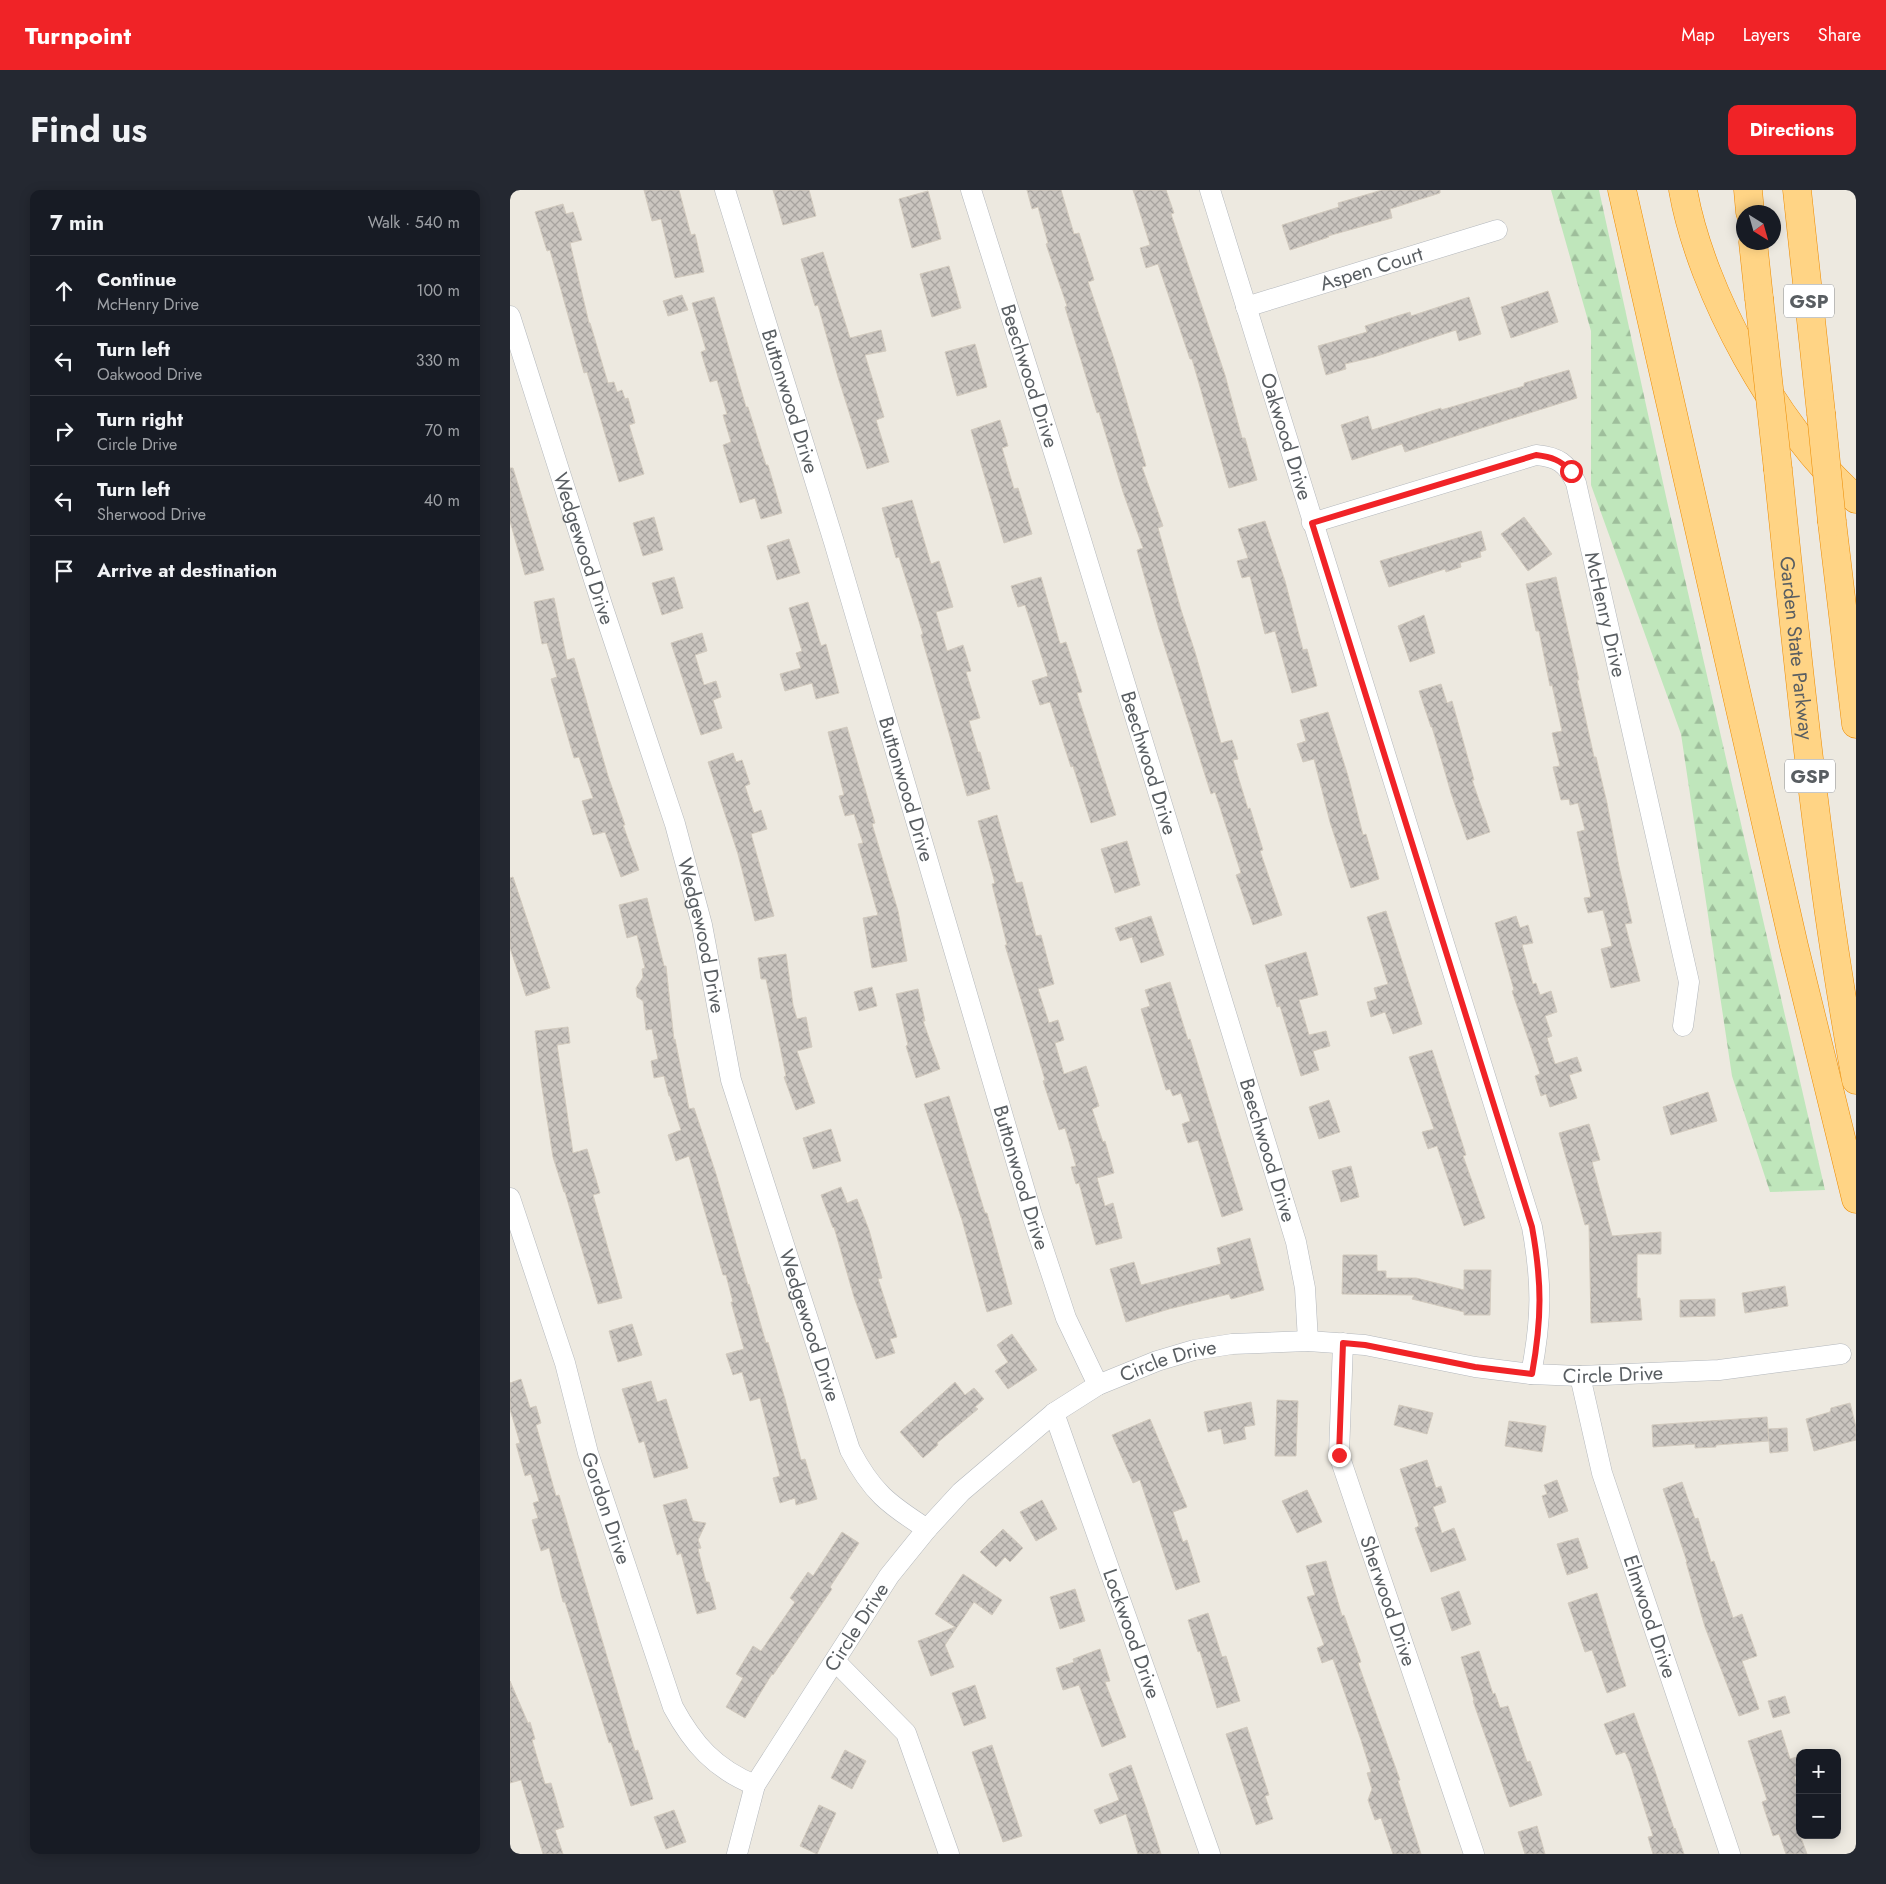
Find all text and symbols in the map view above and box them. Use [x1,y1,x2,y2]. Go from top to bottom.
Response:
text: Turnpoint [25,18,131,53]
text: Map [1681,22,1715,48]
text: Layers [1743,22,1790,48]
text: Share [1818,22,1861,48]
text: Find us [30,105,147,155]
button: Directions [1728,105,1856,155]
north arrow [1736,205,1781,250]
text: 7 min [50,208,104,238]
text: Walk · 540 m [368,211,460,234]
street label: Aspen Court [1316,239,1426,298]
text: Continue [97,266,176,293]
icon: ahead [50,277,78,305]
text: 100 m [416,279,460,302]
road number: GSP [1784,284,1834,318]
text: McHenry Drive [97,293,199,316]
street label: Beechwood Drive [994,301,1066,451]
street label: Buttonwood Drive [754,325,826,477]
text: Turn left [97,336,170,363]
icon: left [50,347,78,375]
text: 330 m [416,349,460,372]
text: Oakwood Drive [97,363,202,386]
street label: Oakwood Drive [1253,369,1320,504]
text: Turn right [97,406,183,433]
icon: right [50,417,78,445]
text: 70 m [425,419,460,442]
text: Circle Drive [97,433,177,456]
route start [1560,460,1583,483]
street label: Wedgewood Drive [546,469,622,628]
text: Turn left [97,476,170,503]
icon: left [50,487,78,515]
text: 40 m [424,489,460,512]
text: Sherwood Drive [97,503,206,526]
street label: McHenry Drive [1578,549,1634,680]
street label: Garden State Parkway [1772,555,1821,742]
icon: arrive [50,557,78,585]
text: Arrive at destination [97,557,277,584]
street label: Beechwood Drive [1114,688,1185,838]
street label: Buttonwood Drive [872,713,942,865]
road number: GSP [1785,760,1835,792]
street label: Wedgewood Drive [670,855,733,1016]
street label: Beechwood Drive [1232,1075,1304,1226]
street label: Buttonwood Drive [986,1102,1057,1254]
street label: Wedgewood Drive [772,1245,848,1405]
street label: Circle Drive [1115,1332,1218,1389]
street label: Circle Drive [1562,1358,1664,1391]
route end [1328,1444,1351,1467]
street label: Gordon Drive [574,1448,639,1568]
street label: Sherwood Drive [1353,1532,1424,1670]
street label: Elmwood Drive [1616,1551,1684,1682]
street label: Lockwood Drive [1096,1565,1168,1702]
street label: Circle Drive [817,1577,896,1677]
map controls [1796,1749,1841,1839]
button: + [1796,1749,1841,1794]
button: − [1796,1794,1841,1839]

